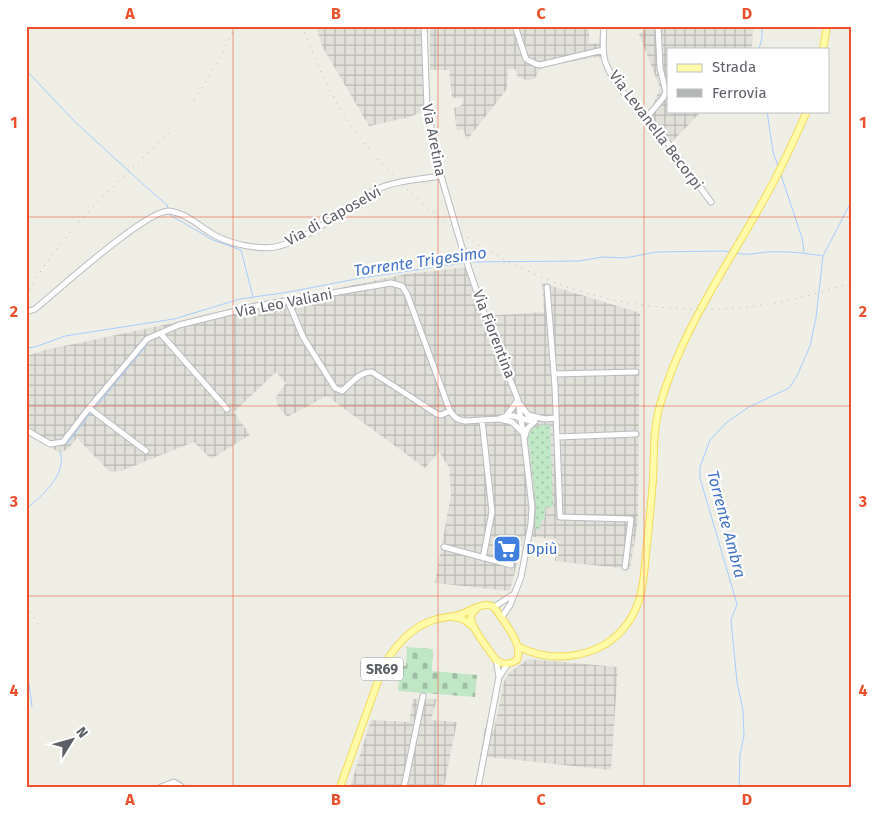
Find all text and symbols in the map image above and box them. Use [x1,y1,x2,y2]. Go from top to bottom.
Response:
text: A [124,4,135,23]
text: B [331,4,341,23]
text: C [536,4,546,23]
text: D [742,4,752,23]
legend [667,48,830,112]
text: Strada [712,58,756,76]
street label: Via Levanella Becorpi [605,67,707,193]
text: Ferrovia [712,84,767,102]
street label: Via Aretina [418,102,450,178]
text: 1 [10,113,18,132]
text: 1 [859,113,867,132]
street label: Via di Caposelvi [282,182,384,250]
water label: Torrente Trigesimo [352,243,488,280]
street label: Via Leo Valiani [234,285,334,321]
street label: Via Fiorentina [469,287,519,381]
text: 2 [10,302,18,321]
text: 2 [859,302,867,321]
water label: Torrente Ambra [703,468,750,580]
text: 3 [9,492,18,511]
text: 3 [858,492,867,511]
supermarket icon: Dpiù [492,534,522,564]
place label: Dpiù [526,540,558,558]
road number: SR69 [361,658,403,681]
text: 4 [9,681,19,700]
text: 4 [858,681,868,700]
north arrow [48,716,98,766]
text: N [72,724,92,741]
text: A [124,790,135,809]
text: B [331,790,341,809]
text: C [536,790,546,809]
text: D [742,790,752,809]

